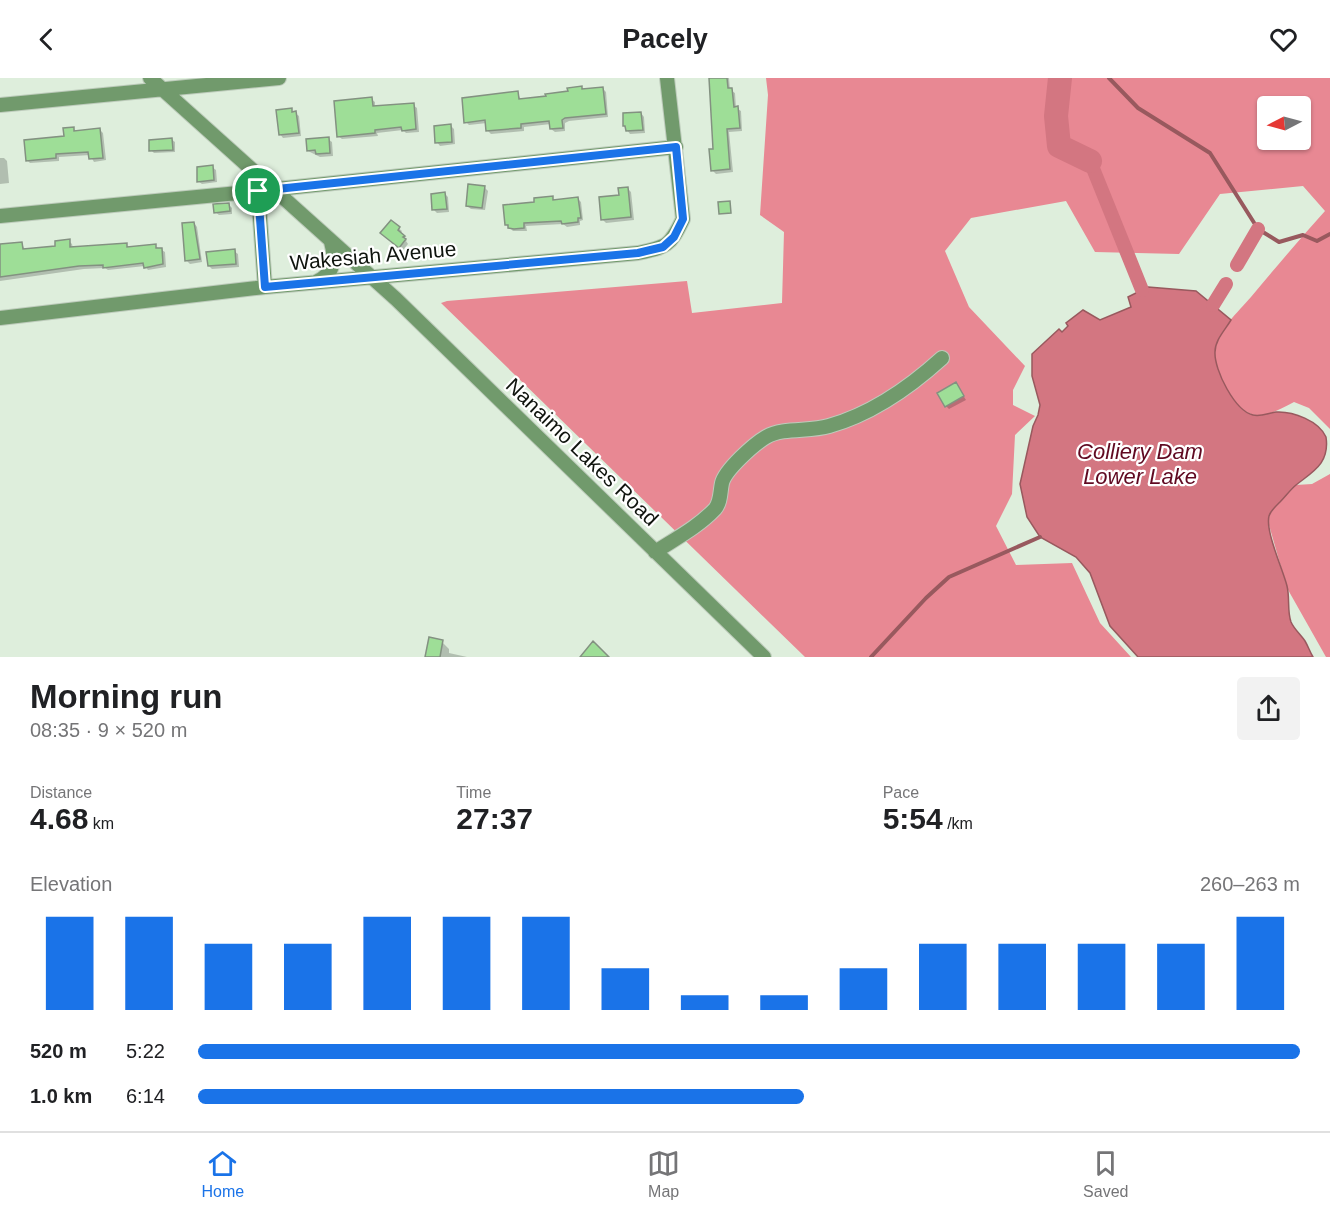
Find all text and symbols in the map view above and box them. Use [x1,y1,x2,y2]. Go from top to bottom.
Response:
icon: back [30,23,63,56]
icon: heart [1267,23,1300,56]
text: Pacely [622,24,708,54]
north arrow [1257,96,1311,150]
map controls [1257,96,1311,150]
pin [232,165,283,216]
icon: arrive [241,174,274,207]
street label: Wakesiah Avenue [289,237,457,274]
street label: Nanaimo Lakes Road [502,373,663,530]
water label: Colliery Dam Lower Lake [1077,439,1203,489]
button: share [1237,677,1300,740]
text: Morning run [30,678,222,715]
text: 08:35 · 9 × 520 m [30,719,187,741]
text: Distance [30,784,92,801]
text: Time [456,784,491,801]
text: Pace [883,784,919,801]
text: 4.68 [30,802,88,835]
text: 27:37 [456,802,533,835]
text: 5:54 [883,802,943,835]
text: km [88,815,114,832]
text: /km [943,815,973,832]
text: Elevation [30,873,112,895]
text: 260–263 m [1200,873,1300,895]
text: 520 m [30,1040,87,1062]
text: 5:22 [126,1040,165,1062]
text: 1.0 km [30,1085,92,1107]
text: 6:14 [126,1085,165,1107]
tab: Home [201,1147,244,1201]
tab: Map [647,1147,680,1201]
tab: Saved [1083,1147,1128,1201]

